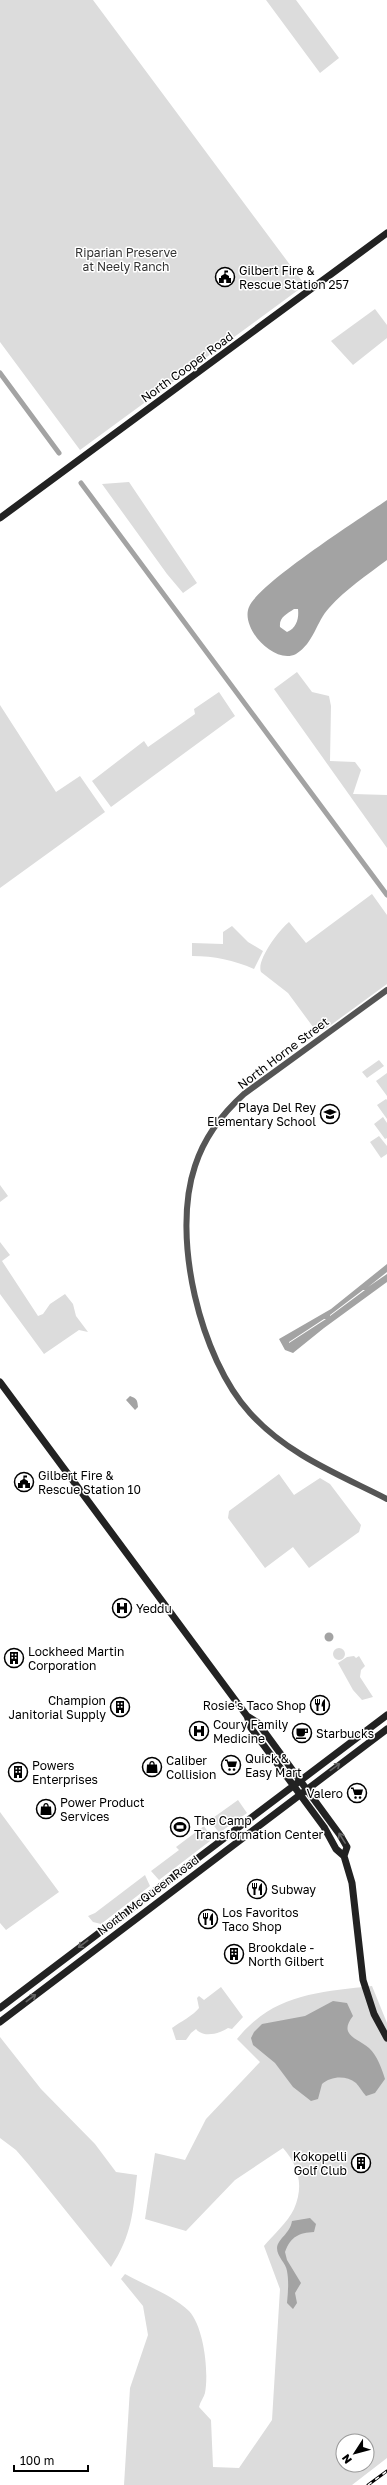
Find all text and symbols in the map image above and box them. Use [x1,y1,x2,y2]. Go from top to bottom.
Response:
park label: Riparian Preserve at Neely Ranch [75,245,177,274]
place label: Gilbert Fire & Rescue Station 257 [239,263,349,292]
public building icon: Gilbert Fire & Rescue Station 257 [214,266,236,288]
street label: North Cooper Road [138,328,236,406]
street label: North Horne Street [234,1014,332,1092]
place label: Playa Del Rey Elementary School [207,1100,316,1129]
school or university icon: Playa Del Rey Elementary School [319,1103,341,1125]
place label: Gilbert Fire & Rescue Station 10 [38,1468,141,1497]
public building icon: Gilbert Fire & Rescue Station 10 [13,1471,35,1493]
hospital icon: Yeddu [111,1597,133,1619]
place label: Yeddu [136,1601,172,1616]
place label: Lockheed Martin Corporation [28,1644,124,1673]
building icon: Lockheed Martin Corporation [3,1647,25,1669]
place label: Champion Janitorial Supply [8,1693,106,1722]
restaurant icon: Rosie's Taco Shop [309,1694,331,1716]
building icon: Champion Janitorial Supply [109,1696,131,1718]
place label: Rosie's Taco Shop [203,1698,306,1713]
place label: Coury Family Medicine [213,1717,288,1746]
hospital icon: Coury Family Medicine [188,1720,210,1742]
cafe icon: Starbucks [291,1722,313,1744]
place label: Starbucks [316,1726,374,1741]
place label: Quick & Easy Mart [245,1751,302,1780]
place label: Caliber Collision [166,1753,216,1782]
supermarket icon: Quick & Easy Mart [220,1754,242,1776]
shop icon: Caliber Collision [141,1756,163,1778]
place label: Powers Enterprises [32,1758,98,1787]
building icon: Powers Enterprises [7,1761,29,1783]
one-way arrow [329,1763,340,1771]
supermarket icon: Valero [346,1782,368,1804]
place label: Valero [306,1786,343,1801]
place label: Power Product Services [60,1795,145,1824]
shop icon: Power Product Services [35,1798,57,1820]
place label: The Camp Transformation Center [194,1813,324,1842]
sports icon: The Camp Transformation Center [169,1816,191,1838]
one-way arrow [337,1832,345,1844]
street label: North McQueen Road [94,1852,202,1938]
restaurant icon: Subway [246,1878,268,1900]
place label: Subway [271,1882,316,1897]
place label: Los Favoritos Taco Shop [222,1905,299,1934]
restaurant icon: Los Favoritos Taco Shop [197,1908,219,1930]
one-way arrow [78,1940,89,1948]
place label: Brookdale - North Gilbert [248,1940,324,1969]
building icon: Brookdale - North Gilbert [223,1943,245,1965]
one-way arrow [25,1994,36,2002]
place label: Kokopelli Golf Club [293,2149,347,2178]
building icon: Kokopelli Golf Club [350,2152,372,2174]
north arrow [335,2433,375,2473]
scale bar [14,2447,88,2473]
text: N [339,2452,354,2466]
text: 100 m [20,2453,54,2468]

